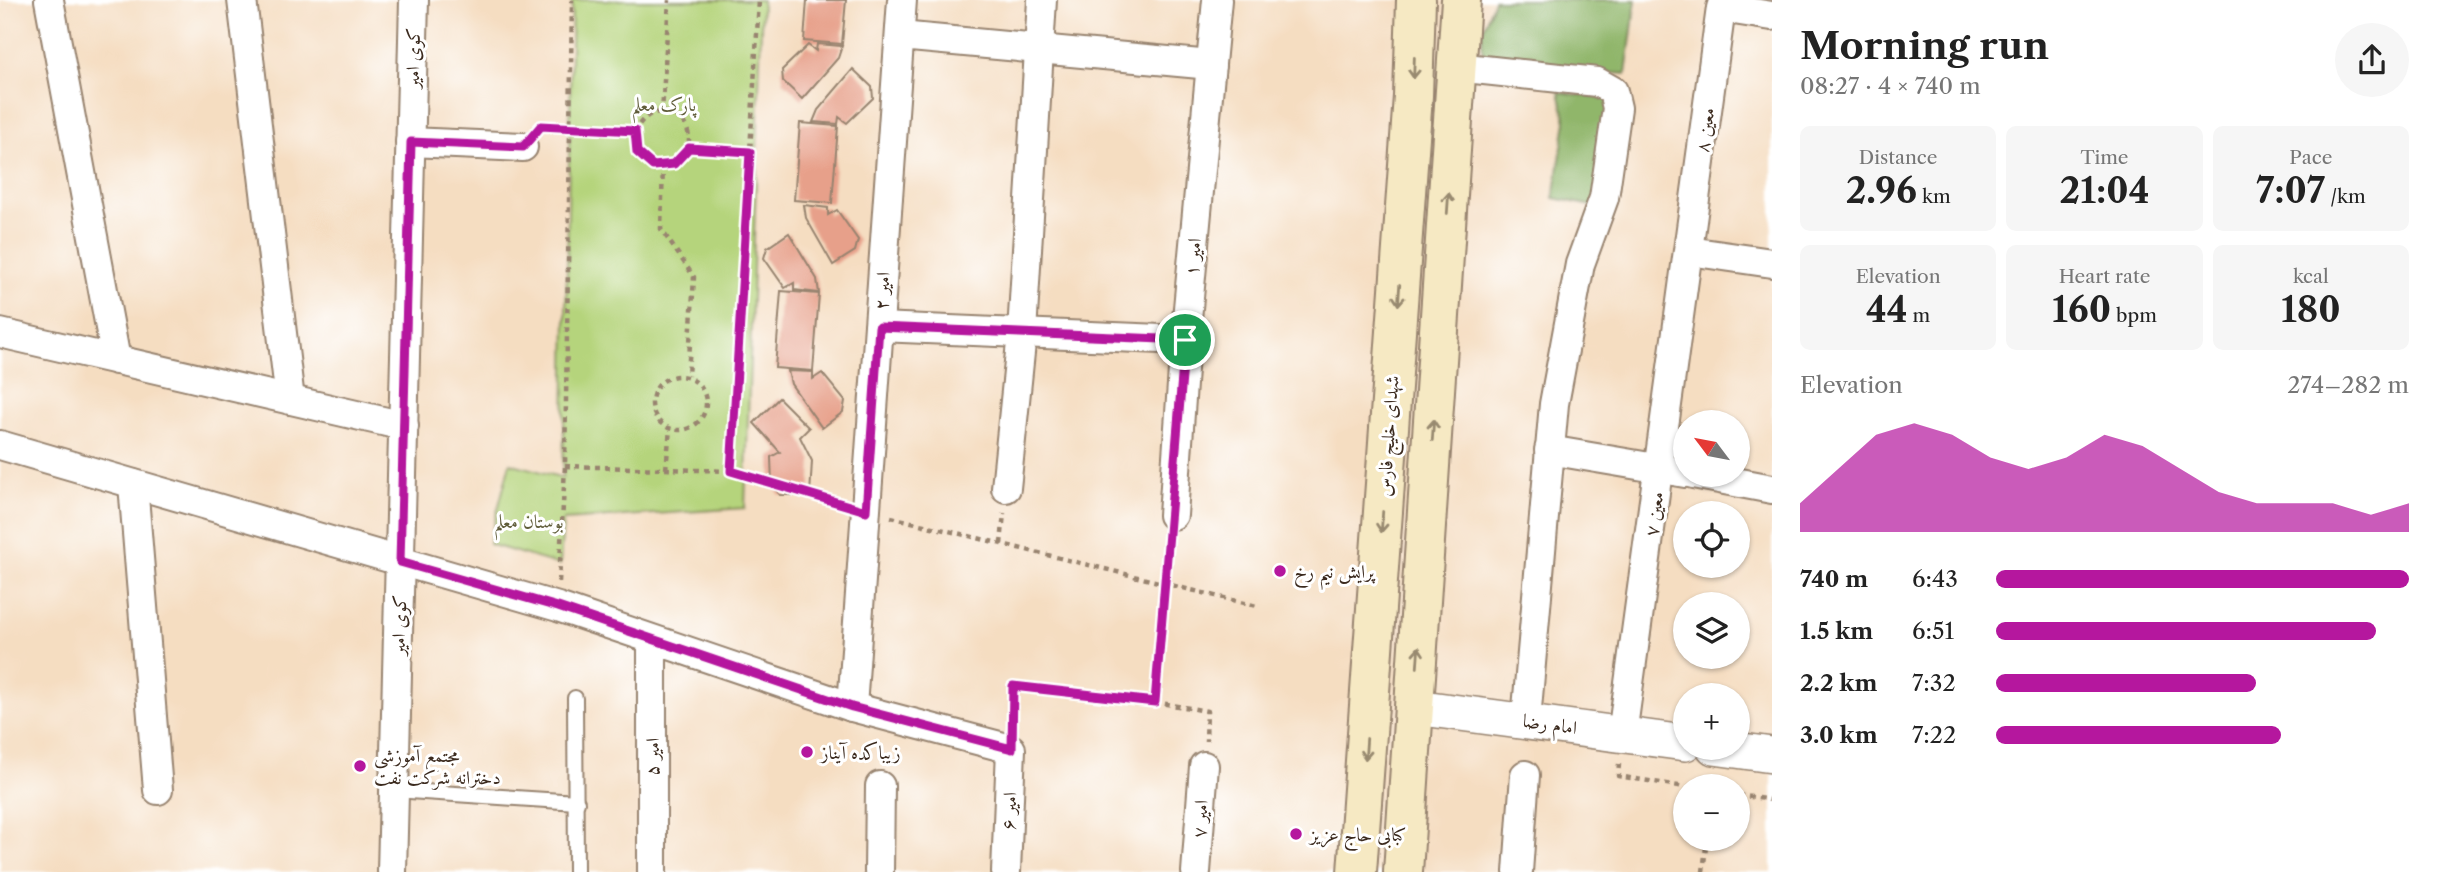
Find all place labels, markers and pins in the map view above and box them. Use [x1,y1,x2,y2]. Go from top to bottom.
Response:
pin [1155,310,1215,370]
place label: پرایش نیم رخ [1294,560,1376,591]
marker: پرایش نیم رخ [1272,563,1288,579]
place label: زیباکده آیناز [819,741,901,764]
place label: مجتمع آموزشی دخترانه شرکت نفت [374,744,501,790]
marker: زیباکده آیناز [799,744,815,760]
marker: مجتمع آموزشی دخترانه شرکت نفت [352,758,368,774]
place label: کبابی حاج عزیز [1308,823,1406,852]
marker: کبابی حاج عزیز [1288,826,1304,842]

